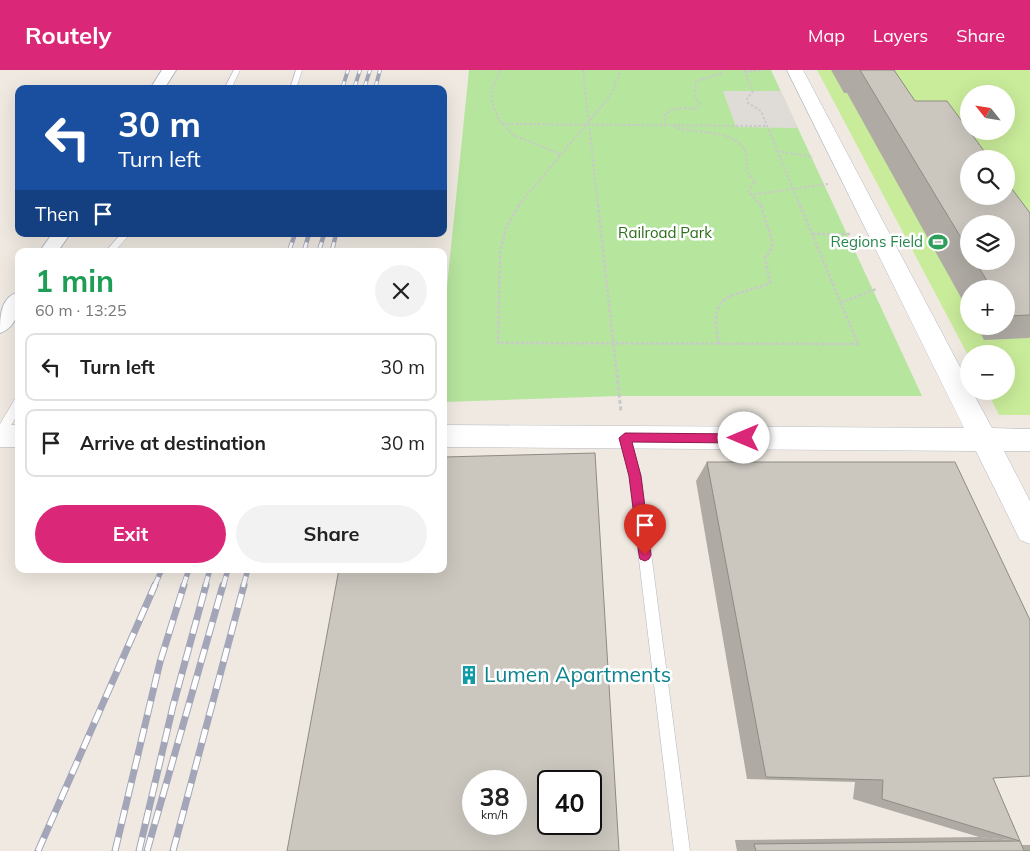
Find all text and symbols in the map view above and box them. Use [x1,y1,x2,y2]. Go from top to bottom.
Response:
text: Routely [25,20,111,50]
text: Map [808,24,845,47]
text: Layers [873,24,928,47]
text: Share [956,24,1005,47]
north arrow [960,85,1015,140]
map controls [960,85,1015,400]
text: 30 m [118,102,201,146]
icon: left [35,105,100,170]
text: Turn left [118,145,201,173]
button: search [960,150,1015,205]
icon: arrive [89,200,117,228]
text: Then [35,202,79,226]
button: layers [960,215,1015,270]
park label: Railroad Park [618,223,712,242]
sports icon: Regions Field [927,231,949,253]
place label: Regions Field [831,232,923,251]
text: 1 min [35,262,114,300]
button: close [375,265,427,317]
button: + [960,280,1015,335]
text: 60 m · 13:25 [35,300,127,320]
button: − [960,345,1015,400]
icon: left [37,353,65,381]
text: Turn left [80,355,155,379]
text: 30 m [381,355,425,379]
position arrow [717,411,769,463]
icon: arrive [37,429,65,457]
text: Arrive at destination [80,431,266,455]
text: 30 m [381,431,425,455]
pin [624,504,666,555]
button: Exit [35,505,226,563]
button: Share [236,505,427,563]
icon: arrive [631,511,659,539]
place label: Lumen Apartments [484,661,671,687]
building icon: Lumen Apartments [458,664,480,686]
speed limit sign: 40 [537,770,602,835]
text: 38 [479,781,510,812]
text: km/h [481,807,508,822]

